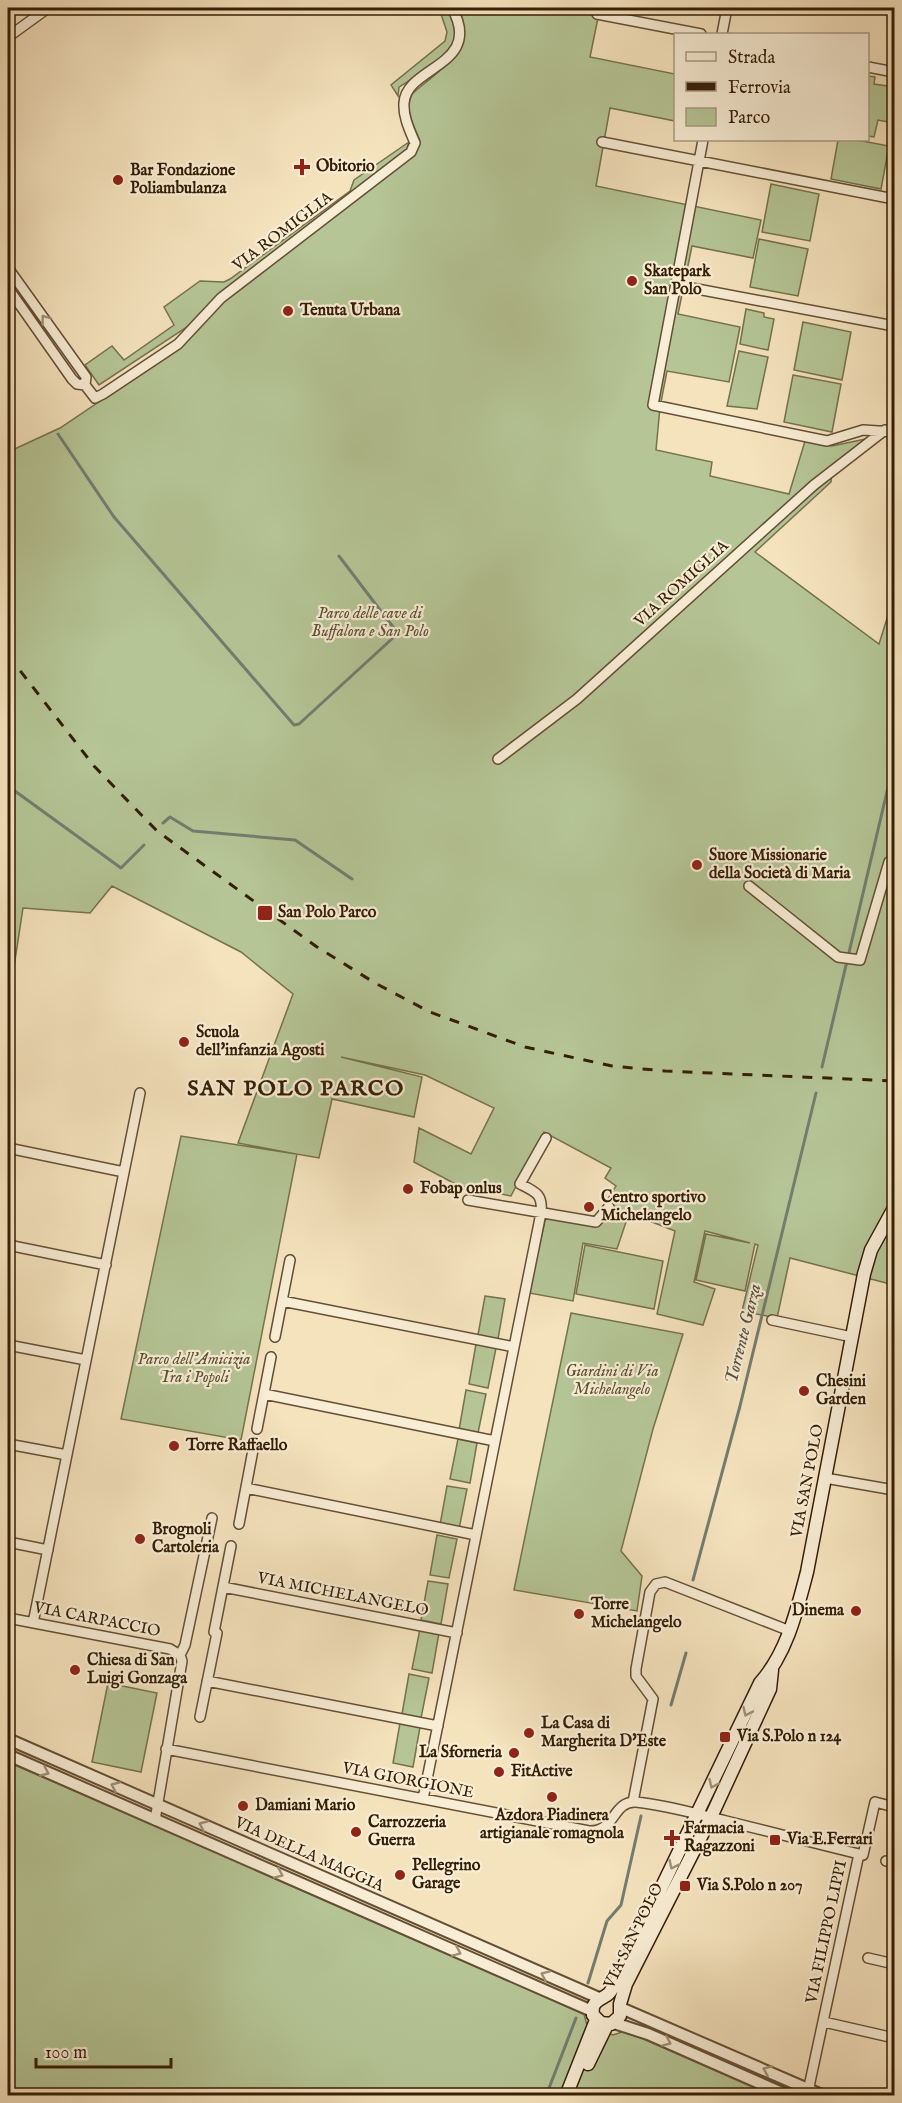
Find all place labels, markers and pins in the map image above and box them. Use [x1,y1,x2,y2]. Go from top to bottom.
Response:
place label: Obitorio [316,157,375,177]
marker: Obitorio [293,158,311,176]
place label: Bar Fondazione Poliambulanza [130,161,236,199]
marker: Bar Fondazione Poliambulanza [111,173,125,187]
place label: Skatepark San Polo [644,262,711,300]
marker: Skatepark San Polo [625,274,639,288]
place label: Tenuta Urbana [299,301,401,321]
marker: Tenuta Urbana [281,304,295,318]
place label: Suore Missionarie della Società di Maria [709,846,852,884]
marker: Suore Missionarie della Società di Maria [690,858,704,872]
place label: San Polo Parco [278,903,377,923]
marker: San Polo Parco [256,904,274,922]
place label: Scuola dell'infanzia Agosti [196,1023,325,1061]
marker: Scuola dell'infanzia Agosti [177,1035,191,1049]
place label: Fobap onlus [420,1179,502,1199]
marker: Fobap onlus [401,1182,415,1196]
place label: Centro sportivo Michelangelo [601,1188,706,1226]
marker: Centro sportivo Michelangelo [582,1200,596,1214]
place label: Chesini Garden [816,1372,867,1410]
marker: Chesini Garden [797,1384,811,1398]
place label: Torre Raffaello [185,1436,288,1456]
marker: Torre Raffaello [167,1439,181,1453]
place label: Brognoli Cartoleria [152,1520,220,1558]
marker: Brognoli Cartoleria [133,1532,147,1546]
place label: Torre Michelangelo [590,1595,682,1633]
place label: Dinema [792,1601,845,1621]
marker: Dinema [849,1604,863,1618]
marker: Torre Michelangelo [572,1607,586,1621]
place label: Chiesa di San Luigi Gonzaga [87,1651,188,1689]
marker: Chiesa di San Luigi Gonzaga [68,1663,82,1677]
place label: La Casa di Margherita D'Este [541,1714,667,1752]
marker: La Casa di Margherita D'Este [522,1726,536,1740]
place label: Via S.Polo n 124 [736,1727,842,1747]
marker: Via S.Polo n 124 [718,1730,732,1744]
place label: La Sforneria [419,1743,503,1763]
marker: La Sforneria [507,1746,521,1760]
place label: FitActive [511,1762,573,1782]
marker: FitActive [492,1765,506,1779]
marker: Azdora Piadinera artigianale romagnola [545,1790,559,1804]
place label: Damiani Mario [255,1796,356,1816]
marker: Damiani Mario [236,1799,250,1813]
place label: Azdora Piadinera artigianale romagnola [480,1806,625,1844]
place label: Carrozzeria Guerra [368,1813,447,1851]
place label: Farmacia Ragazzoni [684,1819,756,1857]
marker: Carrozzeria Guerra [349,1825,363,1839]
place label: Via E.Ferrari [786,1830,874,1850]
marker: Farmacia Ragazzoni [665,1831,679,1845]
marker: Via E.Ferrari [768,1833,782,1847]
place label: Pellegrino Garage [412,1856,481,1894]
marker: Pellegrino Garage [393,1868,407,1882]
place label: Via S.Polo n 207 [696,1876,803,1896]
marker: Via S.Polo n 207 [678,1879,692,1893]

